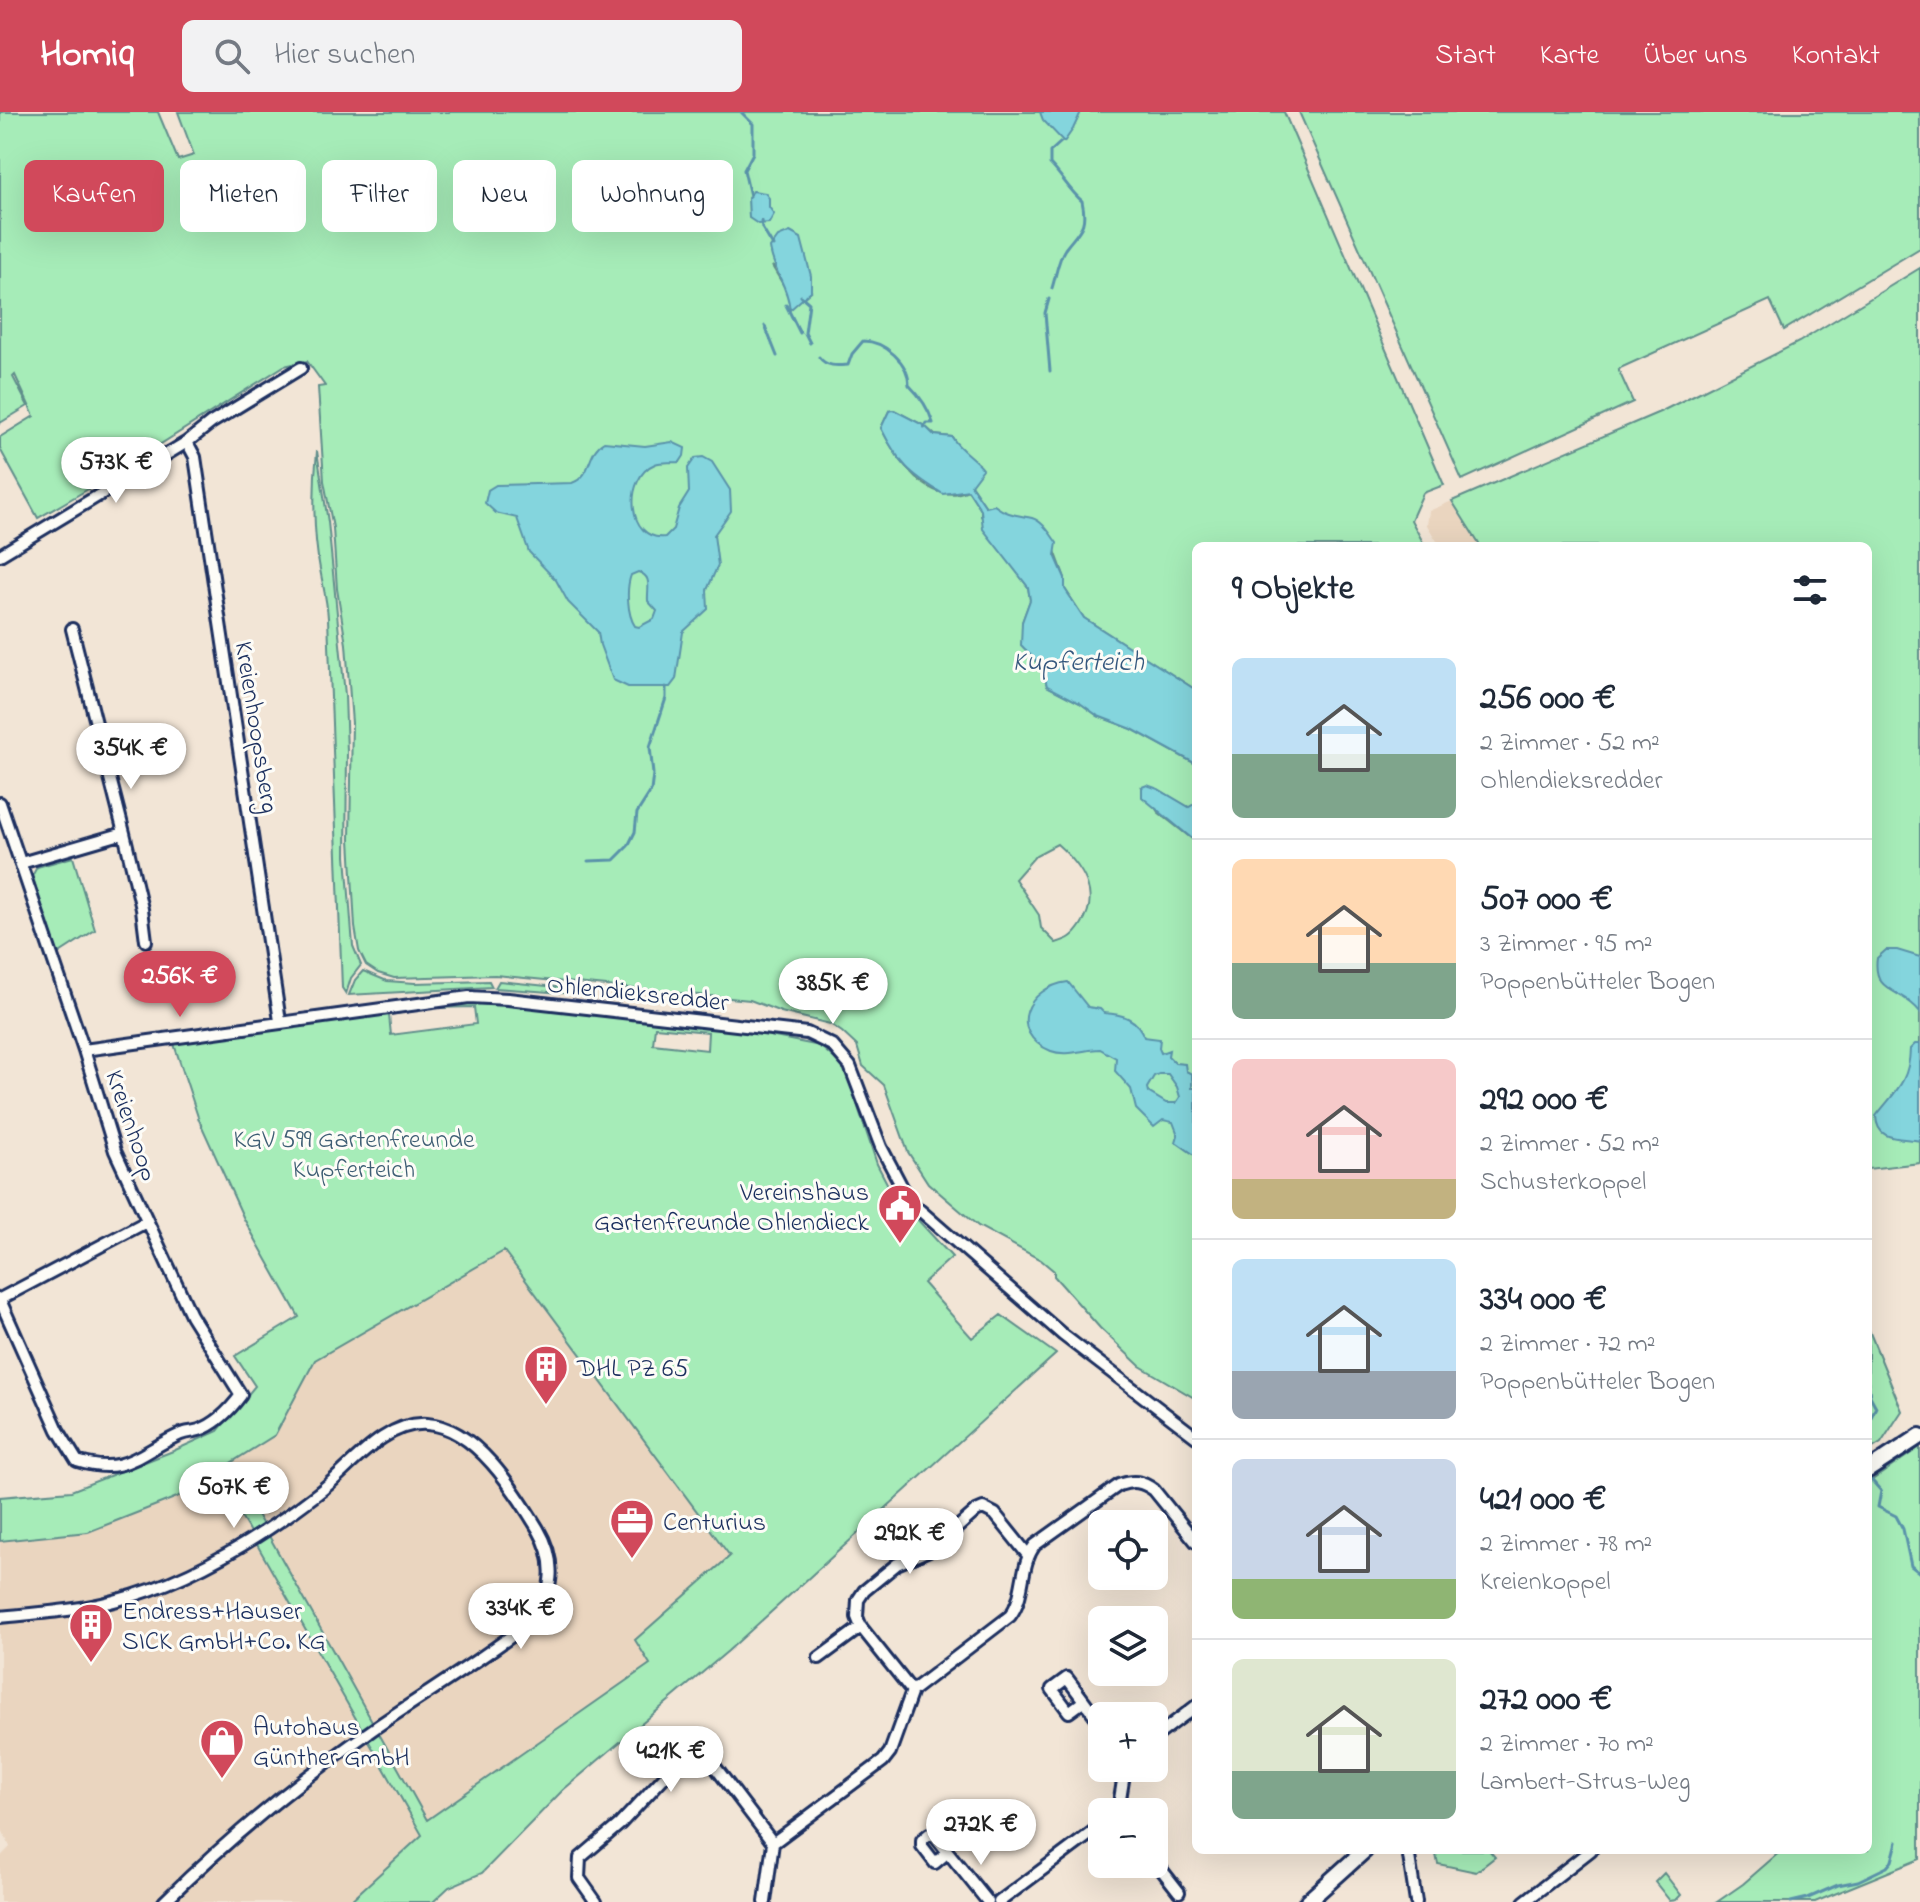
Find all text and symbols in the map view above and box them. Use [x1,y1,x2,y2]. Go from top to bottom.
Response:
search box [182,20,742,92]
text: Homiq [40,28,134,84]
icon: search [210,34,254,78]
text: Hier suchen [274,34,415,78]
text: Start [1435,36,1496,77]
text: Karte [1540,36,1599,77]
text: Über uns [1643,36,1748,77]
text: Kontakt [1792,36,1880,77]
chip: Kaufen [24,160,164,232]
chip: Mieten [180,160,306,232]
chip: Filter [322,160,437,232]
chip: Neu [453,160,556,232]
chip: Wohnung [572,160,733,232]
pin: 573K € [51,437,181,505]
text: 573K € [79,444,153,482]
text: 9 Objekte [1232,565,1354,615]
icon: filters [1788,568,1832,612]
street label: Kreienhoopsberg [223,639,287,816]
water label: Kupferteich [1012,643,1145,684]
text: 256 000 € [1480,675,1616,725]
icon: home [1296,690,1392,786]
pin: 354K € [66,723,196,791]
text: 2 Zimmer · 52 m² [1480,725,1660,763]
text: 354K € [94,730,168,768]
text: Ohlendieksredder [1480,763,1662,801]
text: 507 000 € [1480,876,1613,926]
icon: home [1296,891,1392,987]
text: 3 Zimmer · 95 m² [1480,926,1652,964]
pin: 256K € [115,951,245,1019]
text: 256K € [142,958,218,996]
pin: 385K € [768,958,898,1026]
text: Poppenbütteler Bogen [1480,964,1715,1002]
text: 385K € [797,965,869,1003]
street label: Ohlendieksredder [545,967,731,1024]
street label: Kreienhoop [93,1065,167,1187]
text: 292 000 € [1480,1076,1609,1126]
icon: home [1296,1091,1392,1187]
park label: KGV 599 Gartenfreunde Kupferteich [233,1122,475,1190]
text: 2 Zimmer · 52 m² [1480,1126,1660,1164]
text: Schusterkoppel [1480,1164,1646,1202]
place label: Vereinshaus Gartenfreunde Ohlendieck [594,1175,870,1243]
public building icon: Vereinshaus Gartenfreunde Ohlendieck [876,1182,924,1245]
text: 334 000 € [1480,1276,1607,1326]
icon: home [1296,1291,1392,1387]
text: 2 Zimmer · 72 m² [1480,1326,1656,1364]
building icon: DHL PZ 65 [522,1343,570,1406]
place label: DHL PZ 65 [576,1351,689,1389]
text: Poppenbütteler Bogen [1480,1364,1715,1402]
pin: 507K € [169,1462,299,1530]
text: 507K € [197,1469,271,1507]
text: 421 000 € [1480,1476,1606,1526]
icon: home [1296,1491,1392,1587]
office icon: Centurius [608,1497,656,1560]
place label: Centurius [663,1505,766,1543]
pin: 292K € [845,1508,975,1576]
map controls [1088,1510,1168,1878]
button: locate [1088,1510,1168,1590]
text: 292K € [875,1515,945,1553]
text: 2 Zimmer · 78 m² [1480,1526,1652,1564]
text: Kreienkoppel [1480,1564,1611,1602]
pin: 334K € [456,1583,586,1651]
text: 334K € [486,1590,556,1628]
place label: Endress+Hauser SICK GmbH+Co. KG [122,1594,326,1662]
building icon: Endress+Hauser SICK GmbH+Co. KG [67,1601,115,1664]
button: layers [1088,1606,1168,1686]
text: 272 000 € [1480,1676,1613,1726]
icon: home [1296,1691,1392,1787]
button: + [1088,1702,1168,1782]
place label: Autohaus Günther GmbH [253,1710,410,1778]
shop icon: Autohaus Günther GmbH [198,1717,246,1780]
pin: 421K € [606,1726,736,1794]
text: 2 Zimmer · 70 m² [1480,1726,1654,1764]
text: 421K € [636,1733,706,1771]
text: Lambert-Strus-Weg [1480,1764,1691,1802]
button: − [1088,1798,1168,1878]
pin: 272K € [916,1799,1046,1867]
text: 272K € [944,1806,1018,1844]

